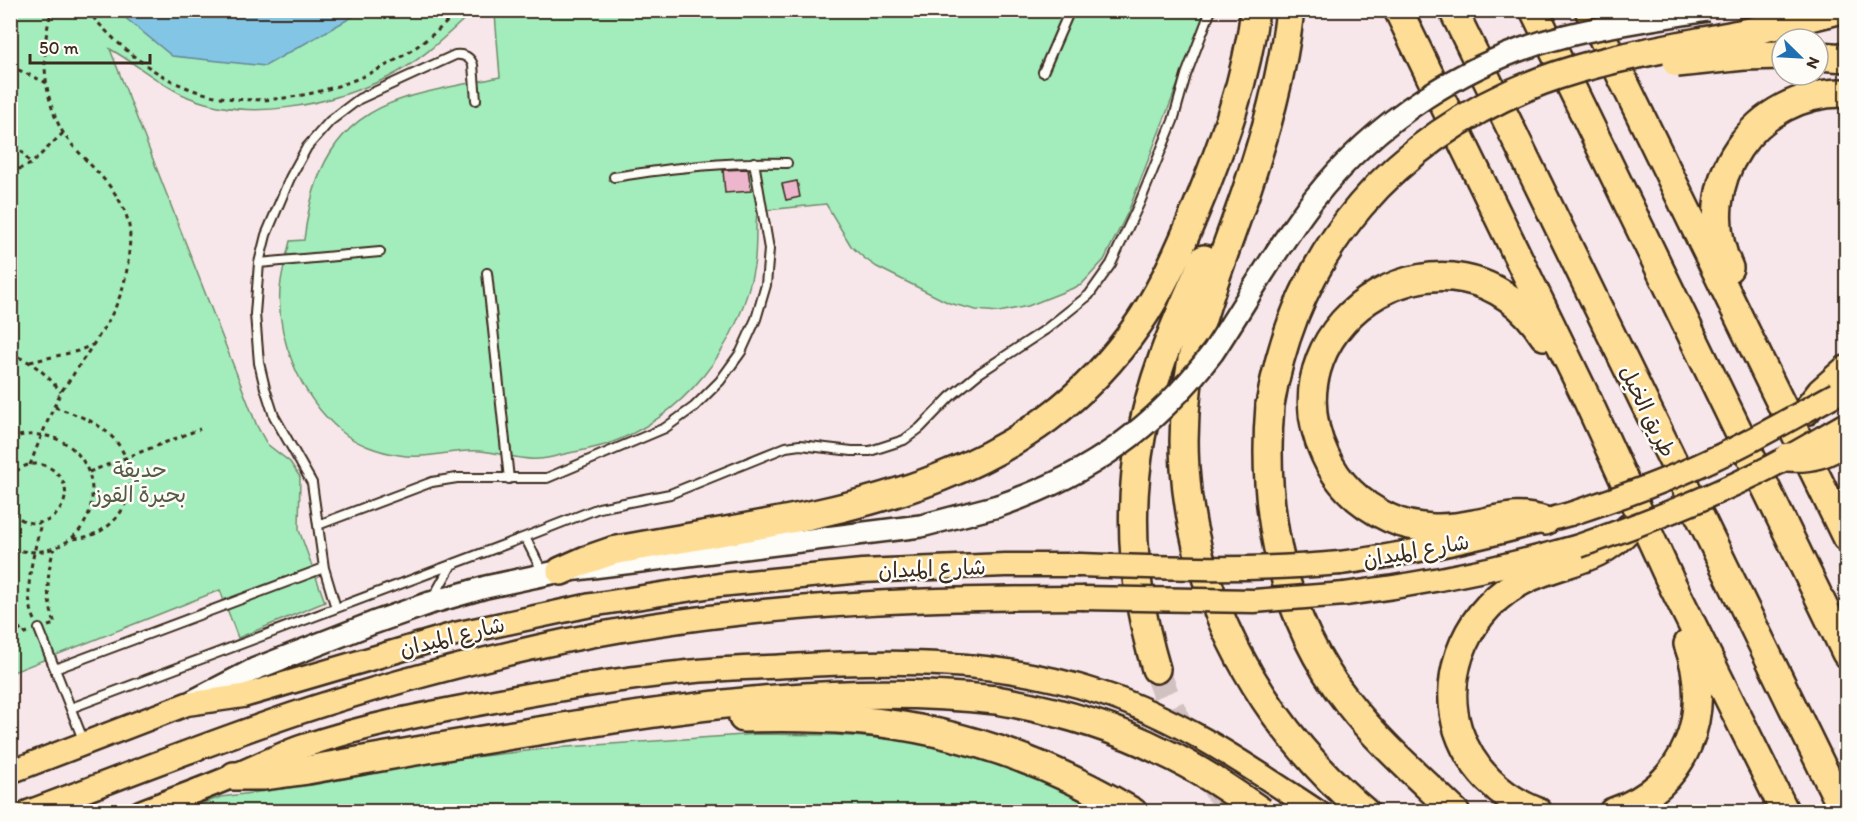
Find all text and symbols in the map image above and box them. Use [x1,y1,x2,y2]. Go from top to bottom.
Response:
scale bar [30,27,150,65]
north arrow [1770,27,1830,87]
text: 50 m [39,37,79,59]
text: N [1802,54,1824,72]
street label: طريق الخيل [1614,361,1681,462]
park label: حديقة بحيرة القوز [92,456,186,508]
street label: شارع الميدان [1361,528,1472,575]
street label: شارع الميدان [878,553,986,586]
street label: شارع الميدان [397,610,508,665]

